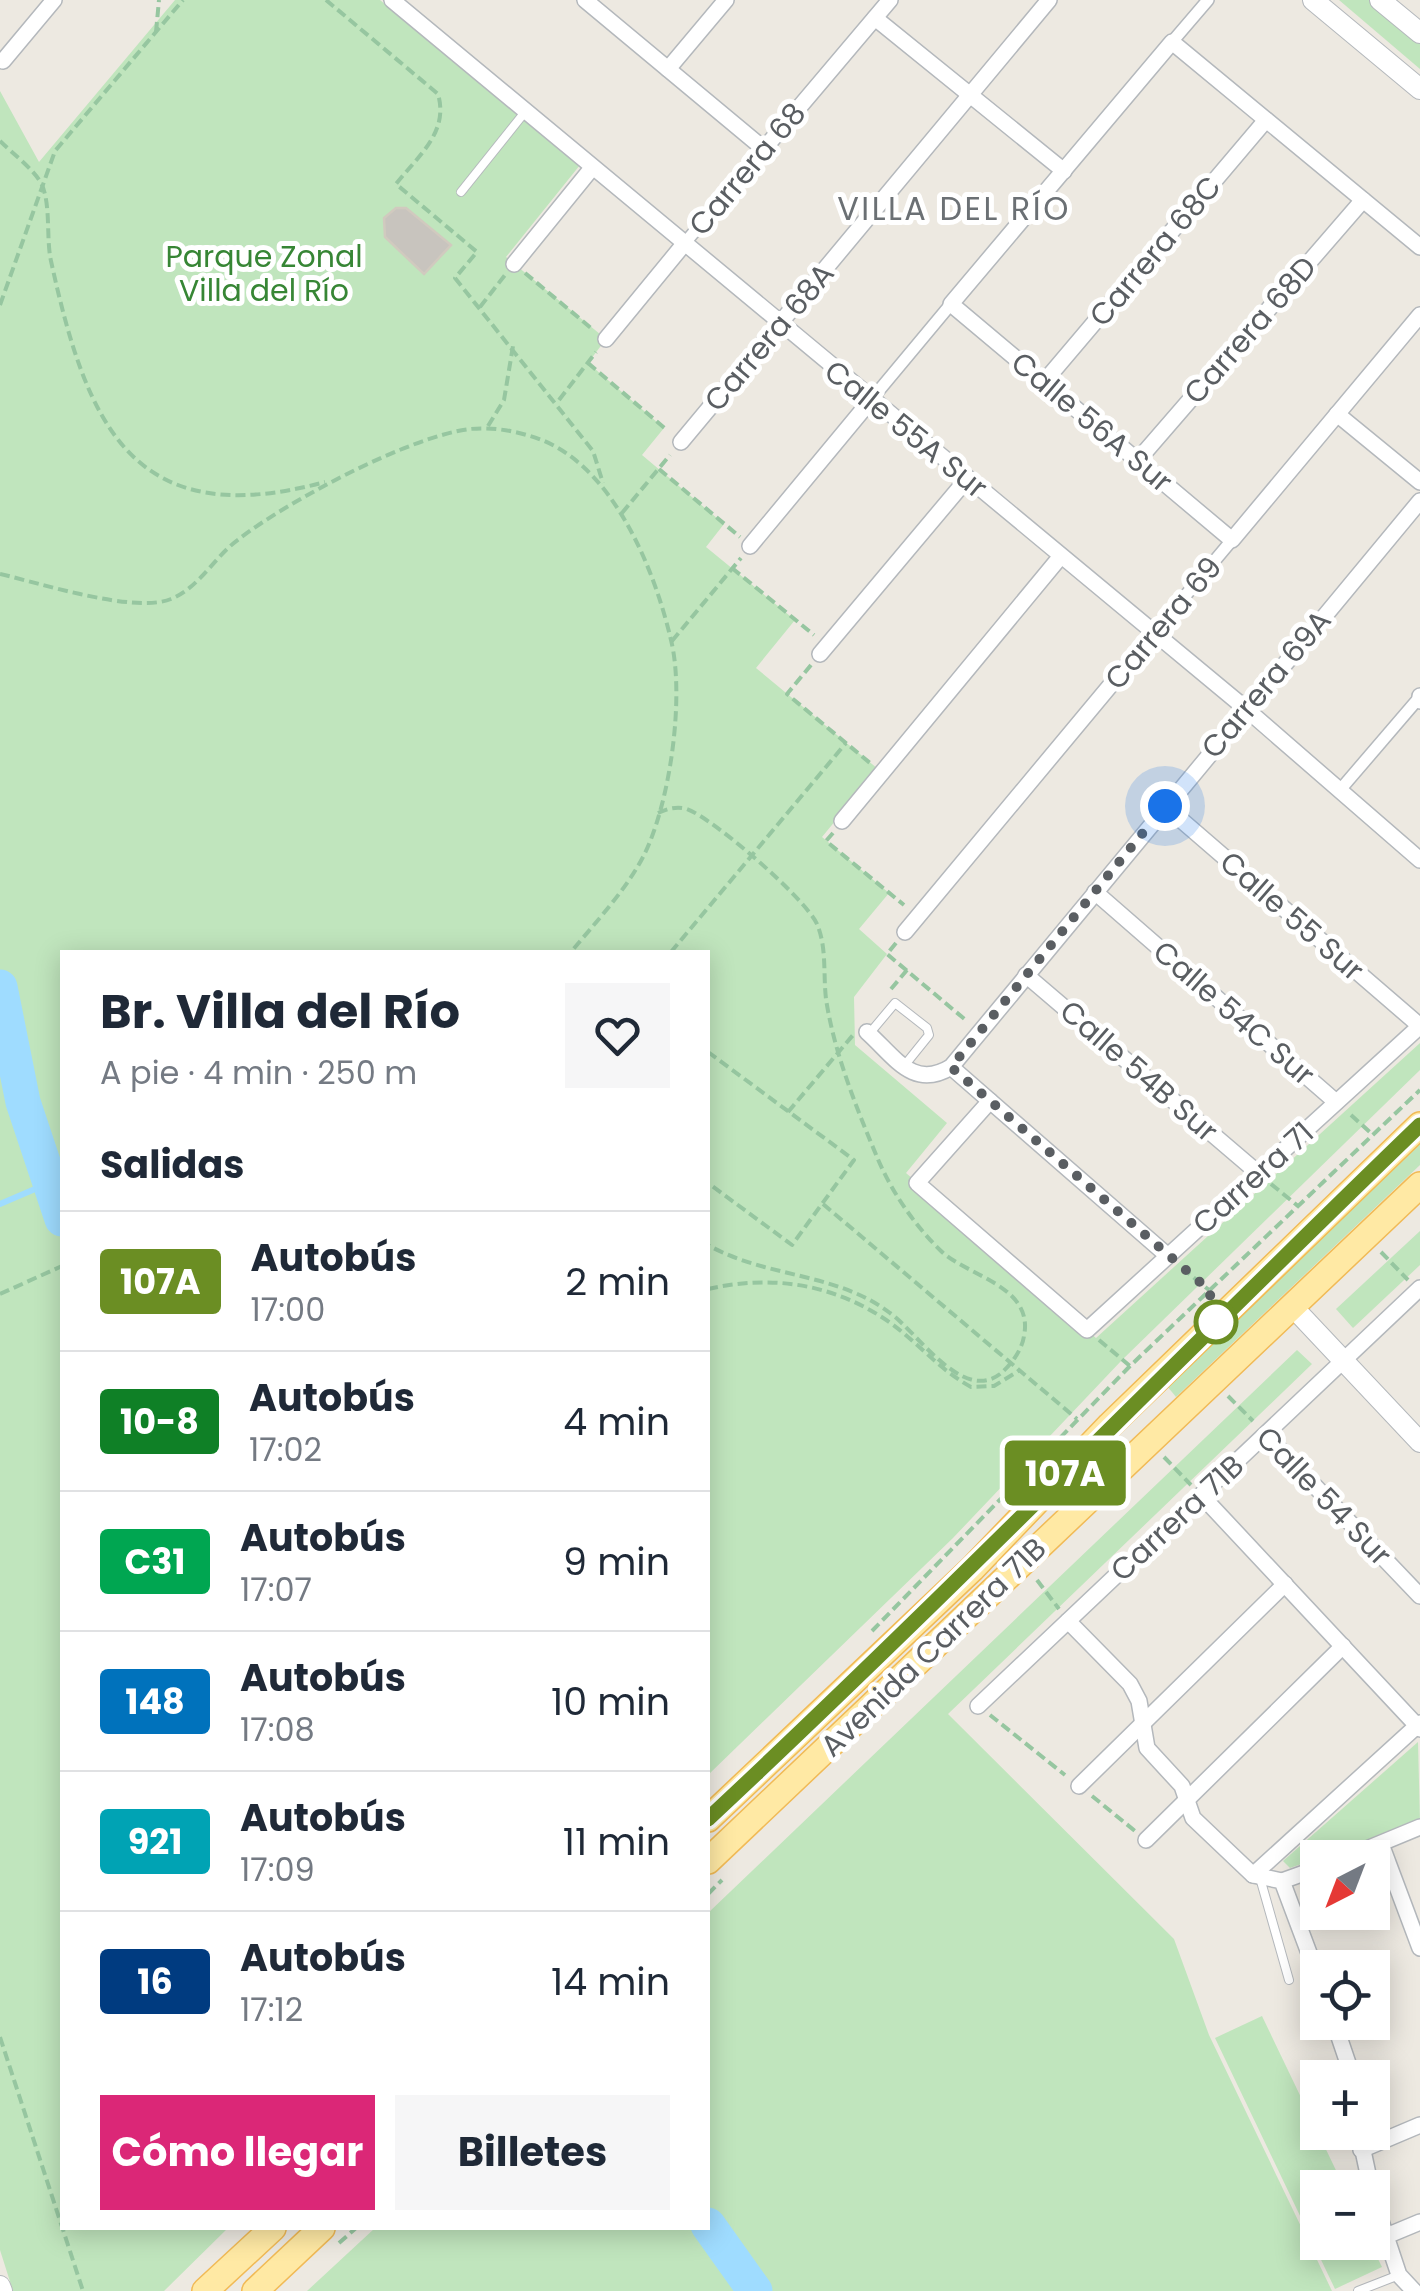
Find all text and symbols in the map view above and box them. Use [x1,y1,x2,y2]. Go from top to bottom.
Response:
street label: Carrera 68 [678,93,816,245]
street label: Carrera 68C [1079,166,1231,336]
district label: VILLA DEL RÍO [837,186,1071,231]
park label: Parque Zonal Villa del Río [165,235,363,312]
street label: Carrera 68D [1174,247,1326,413]
street label: Carrera 68A [694,253,844,421]
street label: Calle 56A Sur [1002,342,1182,502]
street label: Calle 55A Sur [815,350,997,508]
street label: Carrera 69 [1095,547,1231,699]
street label: Carrera 69A [1191,600,1341,768]
your location [1140,781,1190,831]
street label: Calle 55 Sur [1211,841,1373,991]
street label: Calle 54C Sur [1144,931,1324,1095]
text: Br. Villa del Río [100,978,460,1045]
button: heart [565,983,670,1088]
street label: Calle 54B Sur [1051,990,1227,1152]
text: A pie · 4 min · 250 m [100,1050,417,1095]
street label: Carrera 71 [1183,1112,1323,1244]
text: Salidas [100,1138,244,1191]
text: Autobús [251,1231,416,1284]
text: 2 min [565,1255,670,1308]
text: 107A [120,1257,201,1306]
text: 17:00 [251,1287,325,1332]
unlabelled marker [1195,1301,1237,1343]
text: Autobús [249,1371,415,1424]
text: 4 min [563,1395,670,1448]
text: 10-8 [120,1397,199,1446]
street label: Calle 54 Sur [1247,1417,1401,1575]
text: 17:02 [249,1427,322,1472]
line badge: 107A [995,1440,1135,1506]
street label: Carrera 71B [1101,1445,1253,1591]
text: 107A [1025,1449,1105,1498]
text: Autobús [240,1511,406,1564]
street label: Avenida Carrera 71B [810,1528,1056,1766]
text: 9 min [563,1535,670,1588]
text: C31 [124,1537,186,1586]
text: 17:07 [240,1567,312,1612]
text: Autobús [240,1651,406,1704]
text: 10 min [551,1675,670,1728]
text: 148 [125,1677,185,1726]
text: 17:08 [240,1707,315,1752]
text: Autobús [240,1791,406,1844]
text: 11 min [563,1815,670,1868]
text: 921 [128,1817,182,1866]
north arrow [1300,1840,1390,1930]
map controls [1300,1840,1390,2260]
text: 17:09 [240,1847,315,1892]
text: Autobús [240,1931,406,1984]
button: locate [1300,1950,1390,2040]
text: 14 min [551,1955,670,2008]
text: 16 [137,1957,173,2006]
text: 17:12 [240,1987,303,2032]
button: + [1300,2060,1390,2150]
button: Cómo llegar [100,2095,375,2210]
button: Billetes [395,2095,670,2210]
button: − [1300,2170,1390,2260]

